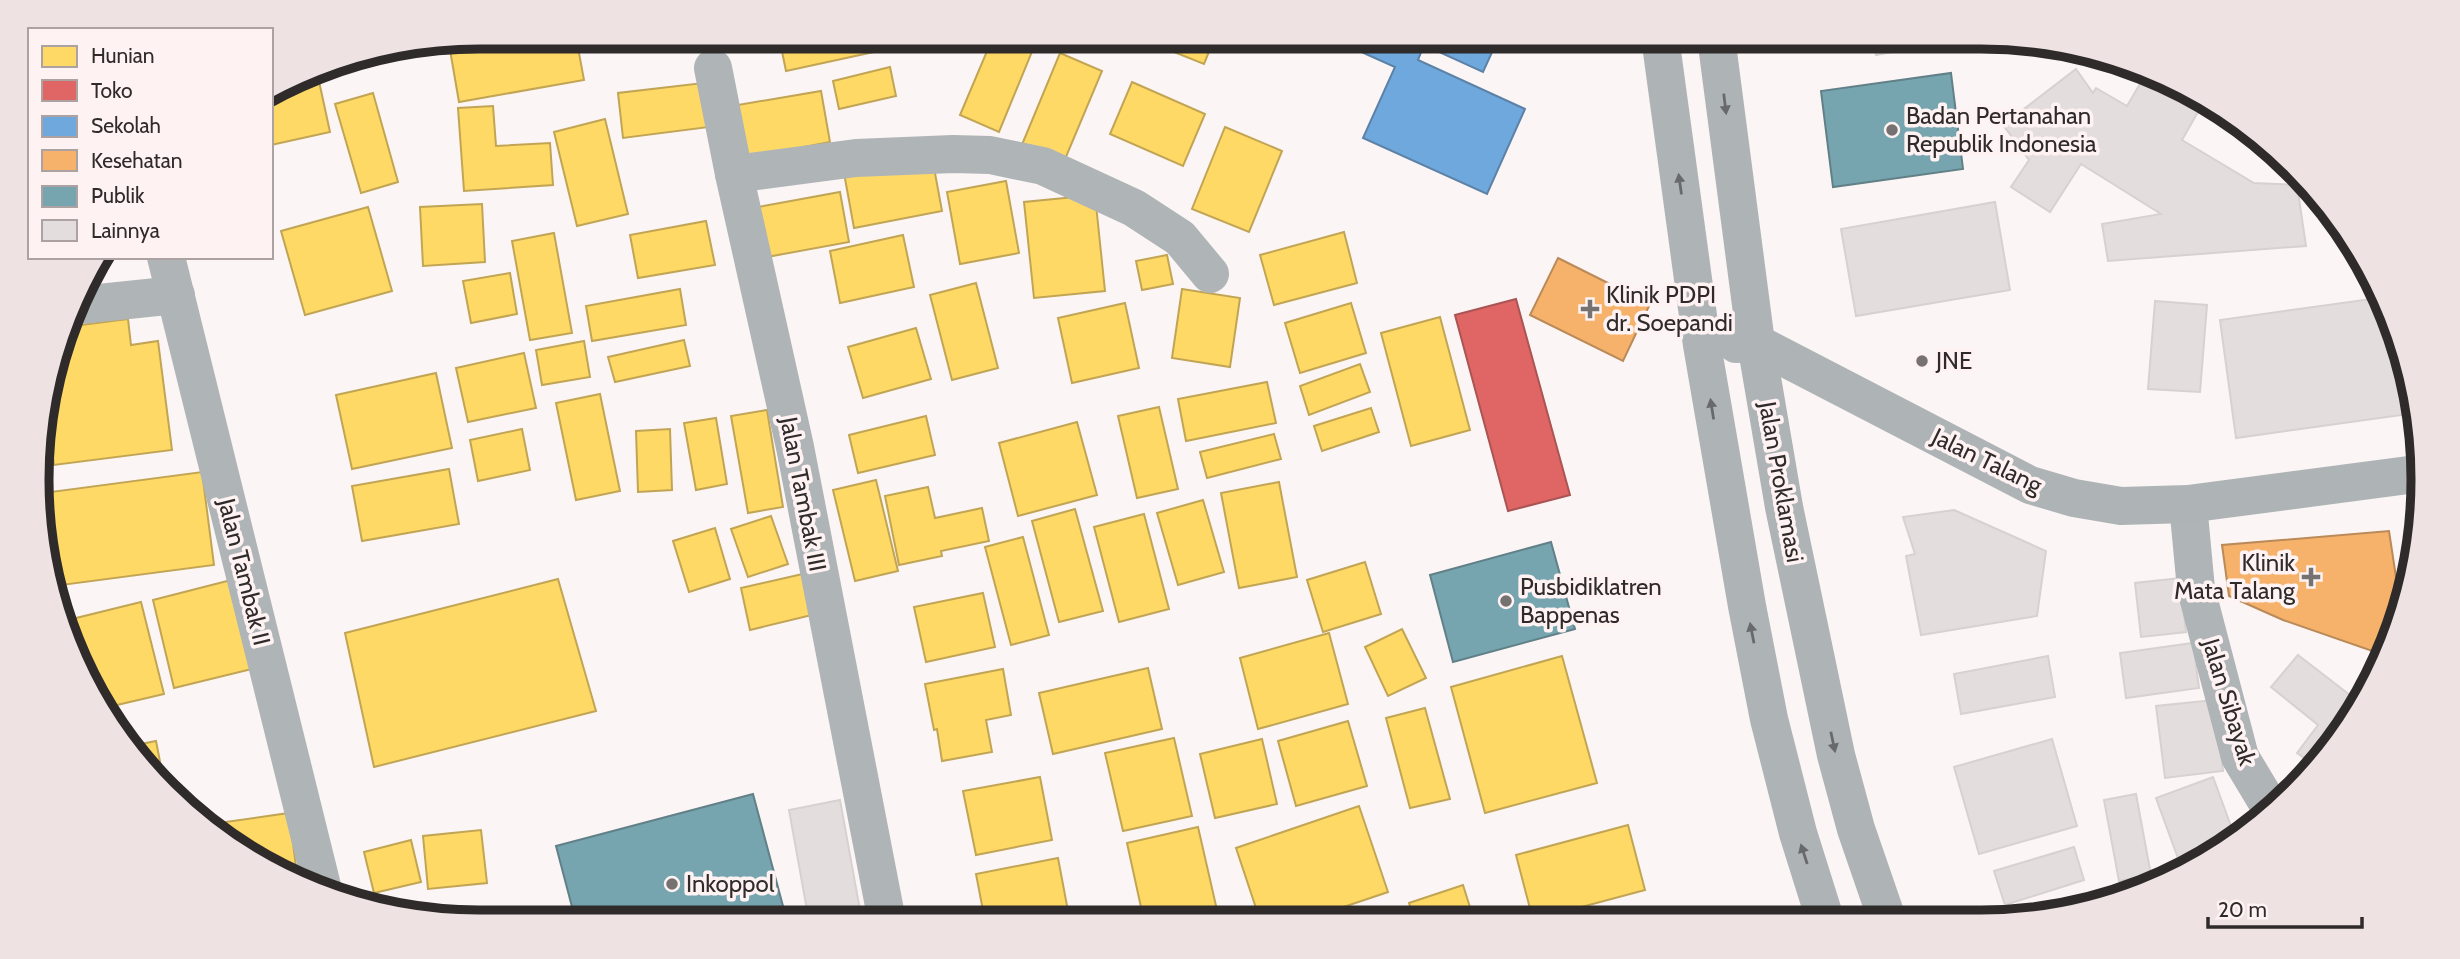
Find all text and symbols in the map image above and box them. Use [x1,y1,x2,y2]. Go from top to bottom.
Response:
legend [28,28,273,259]
text: Hunian [91,43,155,68]
text: Toko [91,78,133,103]
one-way arrow [1720,94,1731,116]
place label: Badan Pertanahan Republik Indonesia [1906,101,2097,158]
text: Sekolah [91,113,161,138]
marker: Badan Pertanahan Republik Indonesia [1884,122,1900,138]
text: Kesehatan [91,148,183,173]
one-way arrow [1674,172,1685,194]
text: Publik [91,183,145,208]
text: Lainnya [91,218,160,243]
place label: Klinik PDPI dr. Soepandi [1606,280,1733,337]
marker: Klinik PDPI dr. Soepandi [1580,299,1600,319]
place label: JNE [1935,346,1972,375]
marker: JNE [1914,353,1930,369]
one-way arrow [1706,398,1717,420]
street label: Jalan Proklamasi [1753,398,1810,565]
street label: Jalan Tambak III [774,413,833,574]
street label: Jalan Talang [1927,421,2048,500]
street label: Jalan Tambak II [212,494,277,648]
place label: Klinik Mata Talang [2174,548,2296,605]
marker: Klinik Mata Talang [2301,567,2321,587]
place label: Pusbidiklatren Bappenas [1520,572,1662,629]
marker: Pusbidiklatren Bappenas [1498,593,1514,609]
one-way arrow [1746,622,1757,644]
street label: Jalan Sibayak [2196,634,2263,769]
one-way arrow [1828,731,1839,753]
one-way arrow [1799,843,1809,864]
place label: Inkoppol [686,869,775,898]
marker: Inkoppol [664,876,680,892]
scale bar [2208,886,2362,930]
text: 20 m [2218,897,2267,922]

